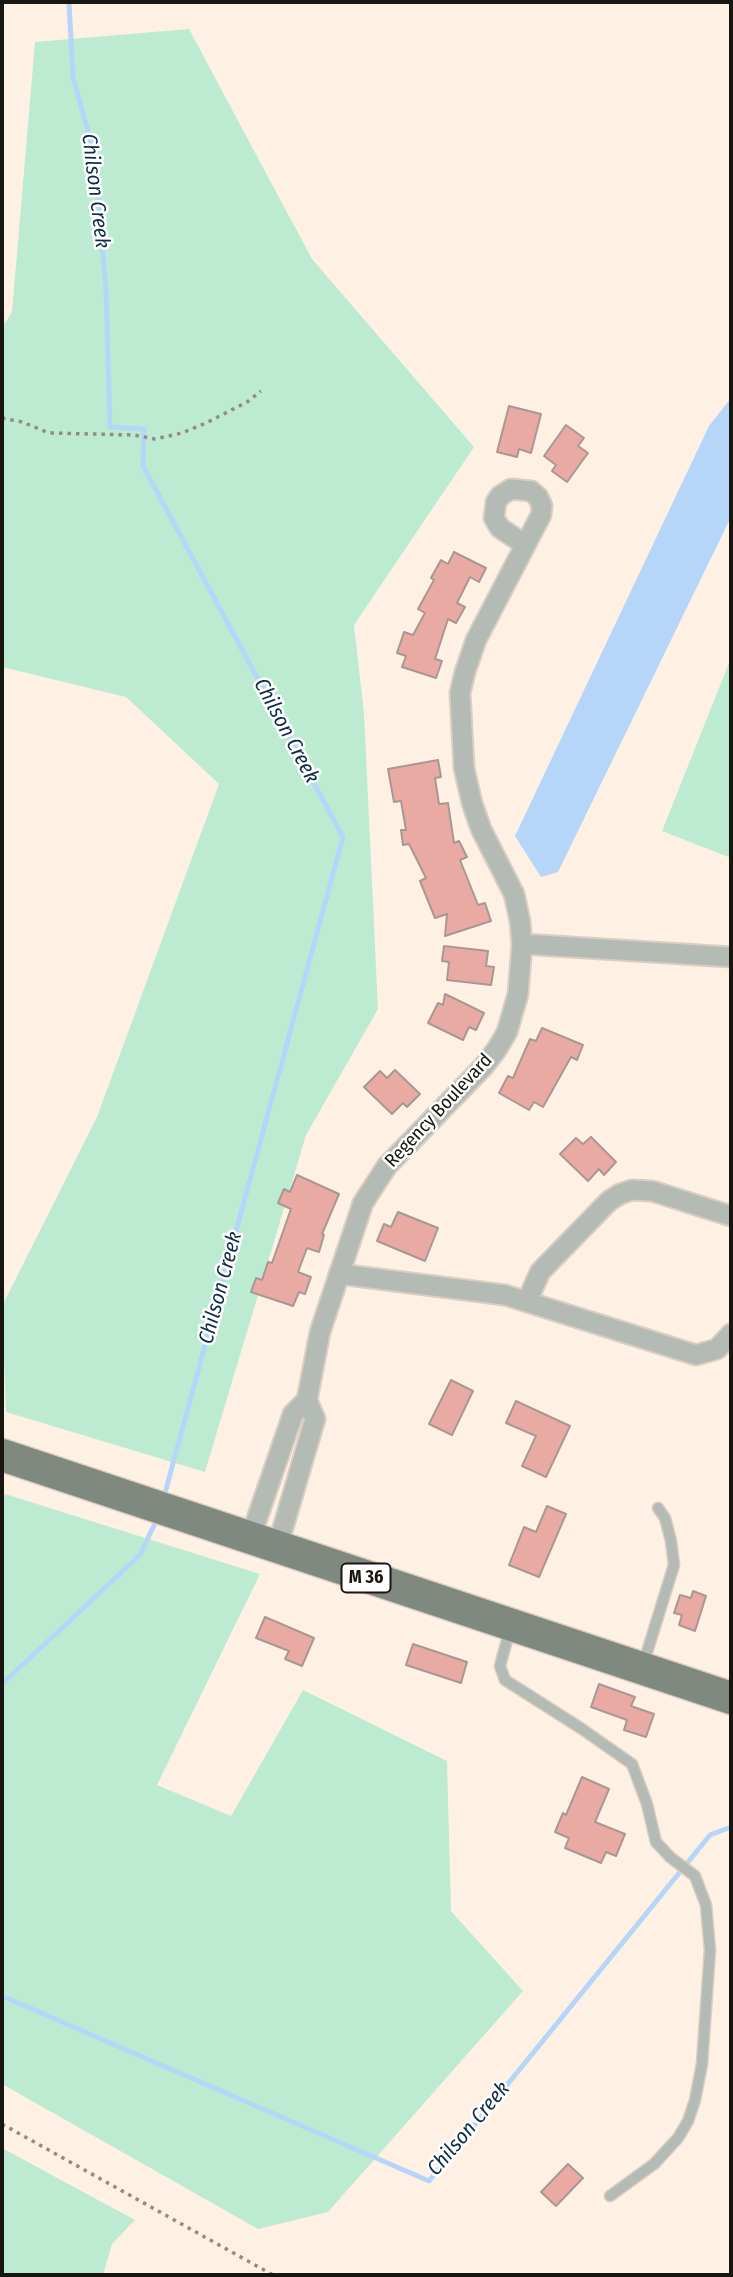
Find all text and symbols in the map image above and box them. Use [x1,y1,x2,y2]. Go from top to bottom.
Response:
water label: Chilson Creek [75,132,115,250]
water label: Chilson Creek [248,674,324,788]
street label: Regency Boulevard [381,1050,497,1172]
water label: Chilson Creek [194,1229,248,1347]
road number: M 36 [342,1563,390,1592]
water label: Chilson Creek [422,2077,516,2181]

